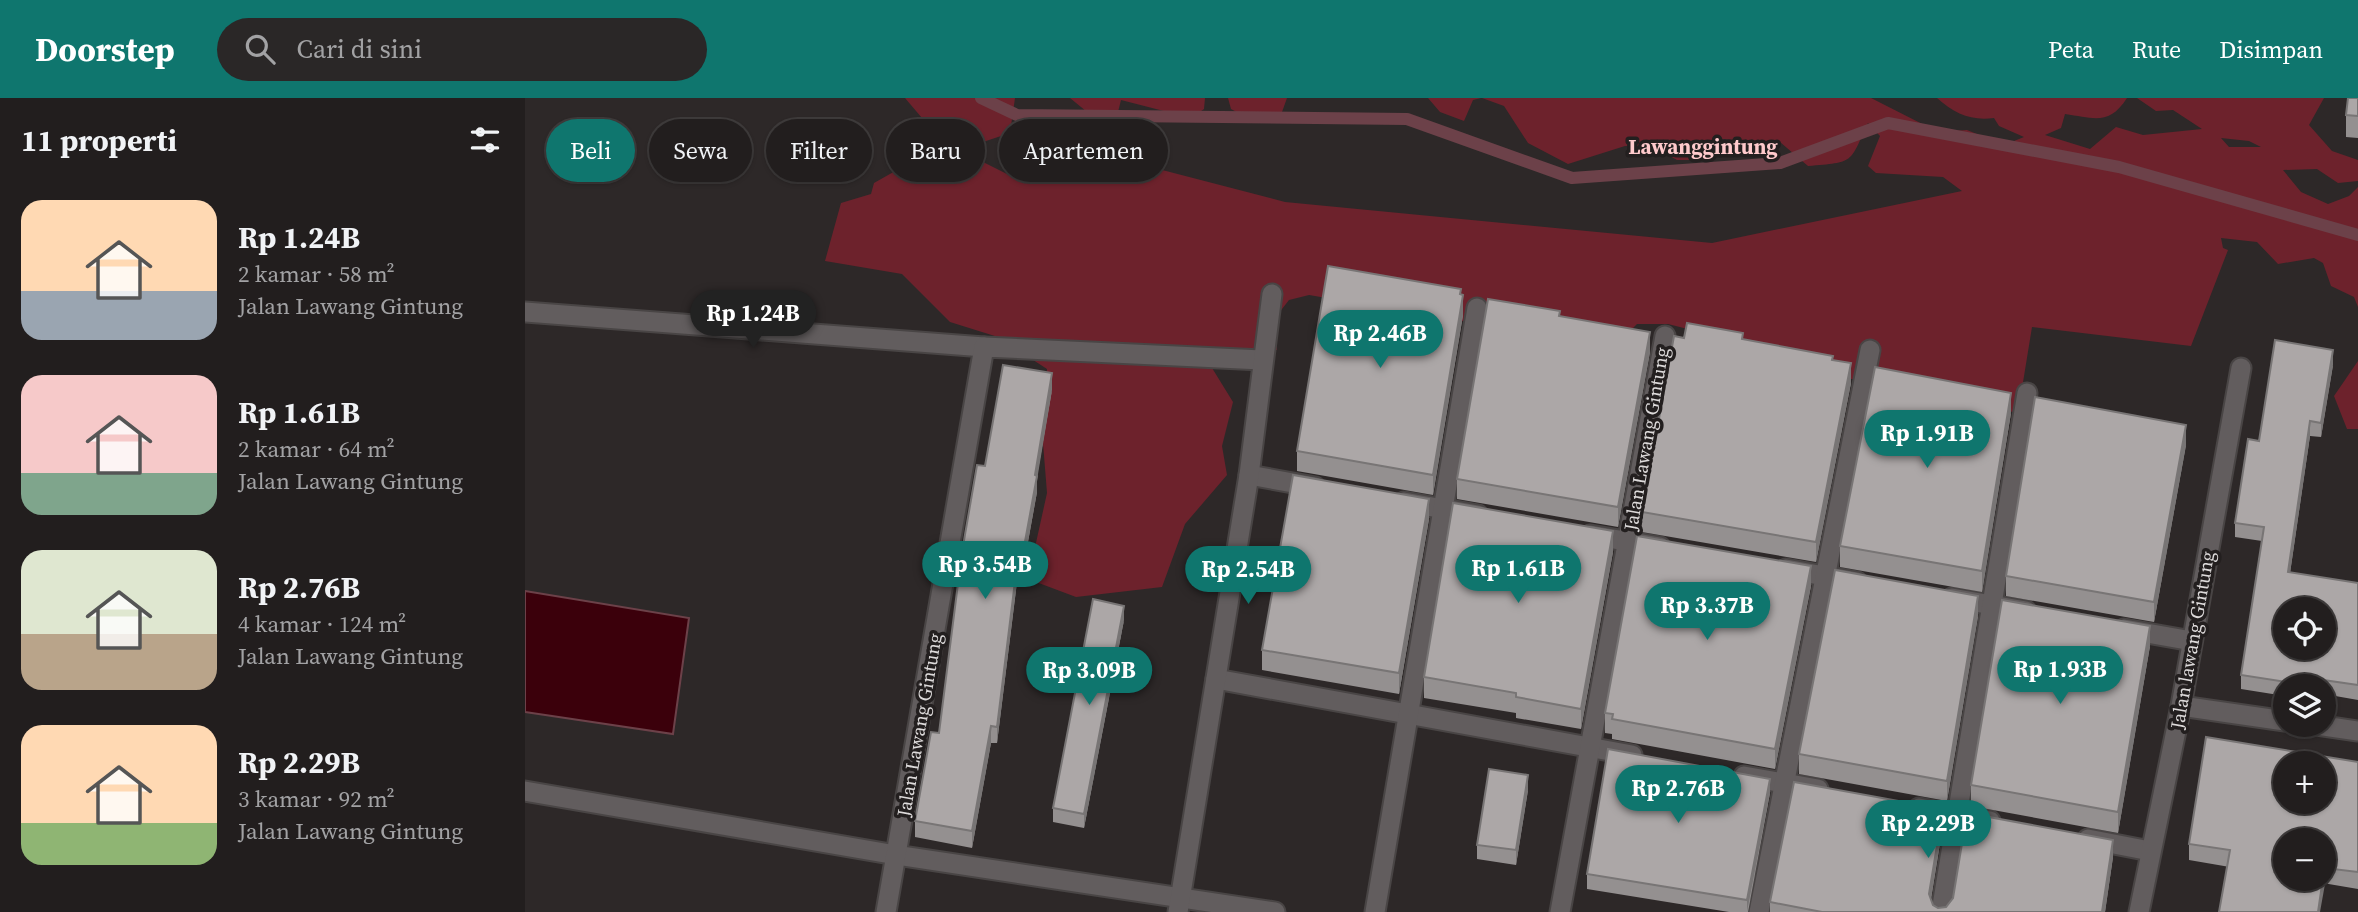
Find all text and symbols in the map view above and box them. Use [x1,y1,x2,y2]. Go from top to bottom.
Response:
search box [217,18,707,81]
text: Doorstep [35,27,175,72]
icon: search [241,30,279,68]
text: Cari di sini [297,31,422,67]
text: Peta [2048,33,2094,66]
text: Rute [2132,33,2181,66]
text: Disimpan [2219,33,2323,66]
chip: Beli [546,119,635,182]
chip: Sewa [649,119,752,182]
chip: Filter [766,119,872,182]
chip: Baru [886,119,985,182]
chip: Apartemen [999,119,1168,182]
text: 11 properti [21,120,177,161]
icon: filters [466,121,504,159]
district label: Lawanggintung [1628,132,1778,161]
text: Rp 1.24B [238,217,360,258]
icon: home [77,228,161,312]
text: 2 kamar · 58 m² [238,258,395,290]
text: Jalan Lawang Gintung [238,290,463,322]
pin: Rp 1.24B [681,290,825,350]
text: Rp 1.24B [706,297,800,329]
pin: Rp 2.46B [1308,310,1452,370]
text: Rp 2.46B [1333,317,1427,349]
street label: Jalan Lawang Gintung [1617,345,1675,534]
text: Rp 1.61B [238,392,360,433]
icon: home [77,403,161,487]
pin: Rp 1.91B [1855,410,1999,470]
text: Rp 1.91B [1880,417,1974,449]
text: 2 kamar · 64 m² [238,433,395,465]
text: Jalan Lawang Gintung [238,465,463,497]
pin: Rp 3.54B [913,542,1057,601]
pin: Rp 2.54B [1176,546,1320,606]
pin: Rp 1.61B [1446,546,1590,605]
text: Rp 3.54B [938,548,1032,580]
street label: Jalan lawang Gintung [2163,549,2220,732]
text: Rp 1.61B [1471,552,1565,584]
text: Rp 2.54B [1201,553,1295,585]
text: Rp 2.76B [238,567,360,608]
icon: home [77,578,161,662]
pin: Rp 3.37B [1635,582,1779,642]
text: Rp 3.37B [1660,589,1754,621]
map controls [2273,597,2336,891]
button: locate [2273,597,2336,660]
text: 4 kamar · 124 m² [238,608,406,640]
street label: Jalan Lawang Gintung [890,631,948,820]
text: Jalan Lawang Gintung [238,640,463,672]
pin: Rp 1.93B [1988,646,2132,706]
pin: Rp 3.09B [1017,648,1161,707]
text: Rp 1.93B [2013,653,2107,685]
text: Rp 3.09B [1042,654,1136,686]
button: layers [2273,674,2336,737]
text: Rp 2.29B [238,742,360,783]
button: + [2273,751,2336,814]
icon: home [77,753,161,837]
pin: Rp 2.76B [1606,766,1750,825]
text: Rp 2.76B [1631,772,1725,804]
text: 3 kamar · 92 m² [238,783,395,815]
pin: Rp 2.29B [1856,800,2000,860]
text: Rp 2.29B [1881,807,1975,839]
text: Jalan Lawang Gintung [238,815,463,847]
button: − [2273,828,2336,891]

